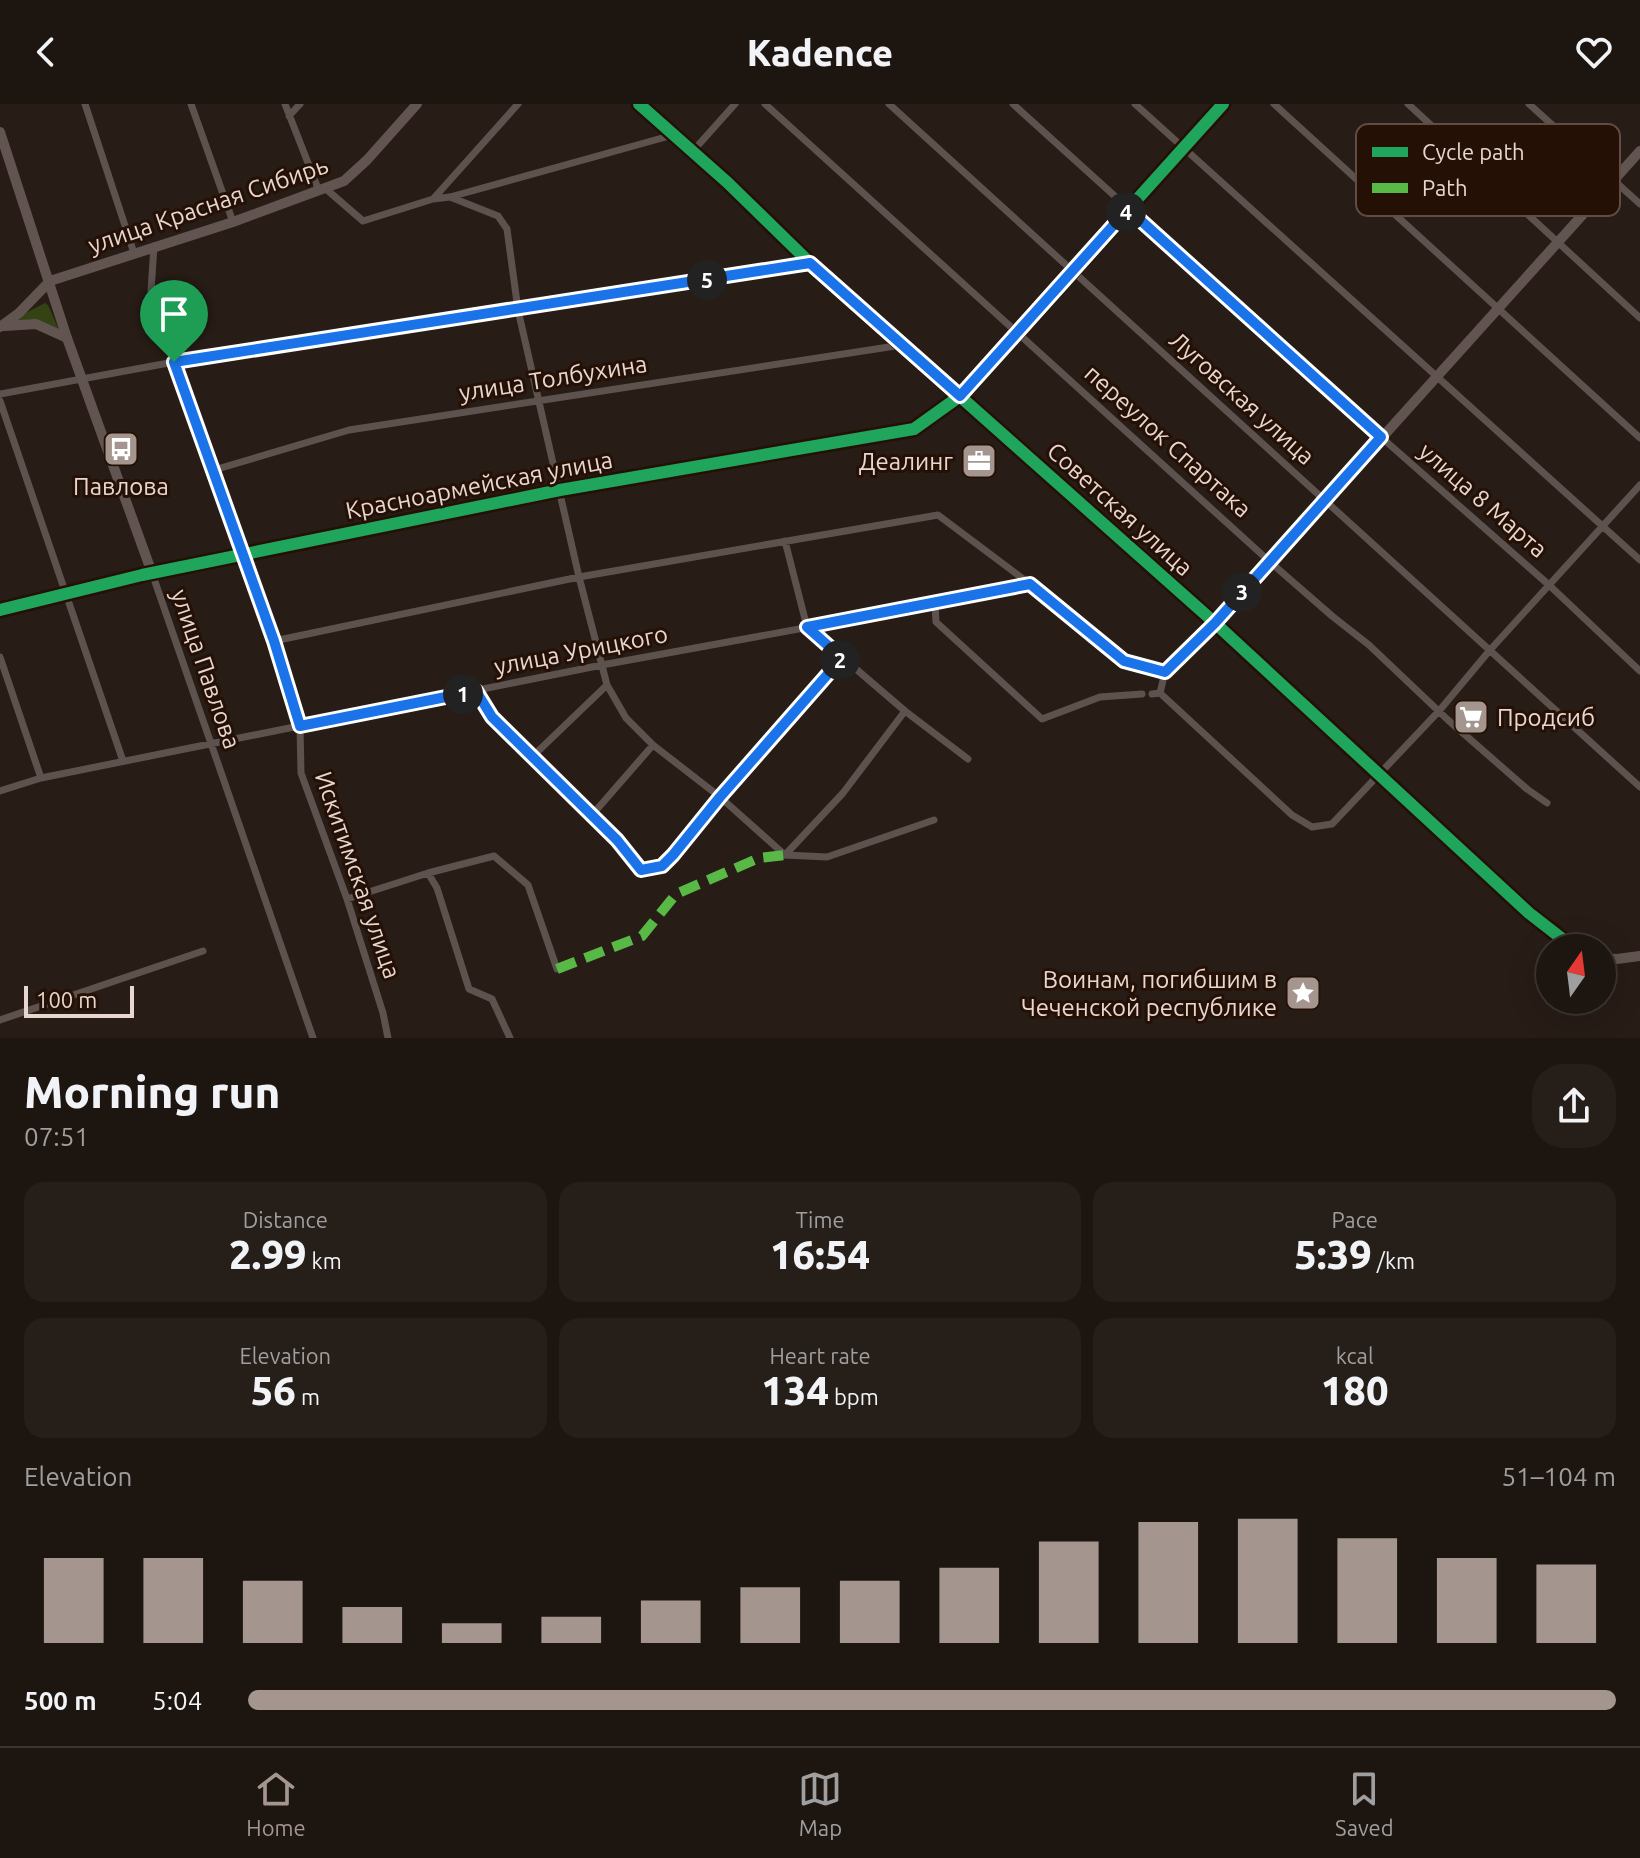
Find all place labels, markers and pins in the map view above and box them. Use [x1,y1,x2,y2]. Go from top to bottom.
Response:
pin: 4 [1106,192,1146,232]
pin: 5 [687,260,727,300]
pin [140,280,208,362]
bus stop icon: Павлова [102,430,140,468]
office icon: Деалинг [960,442,998,480]
place label: Деалинг [859,448,953,475]
place label: Павлова [73,473,169,500]
pin: 3 [1222,572,1262,612]
pin: 2 [820,640,860,680]
pin: 1 [443,674,483,714]
supermarket icon: Продсиб [1452,698,1490,736]
place label: Продсиб [1497,704,1595,731]
place label: Воинам, погибшим в Чеченской республике [1021,966,1277,1021]
place icon: Воинам, погибшим в Чеченской республике [1284,974,1322,1012]

